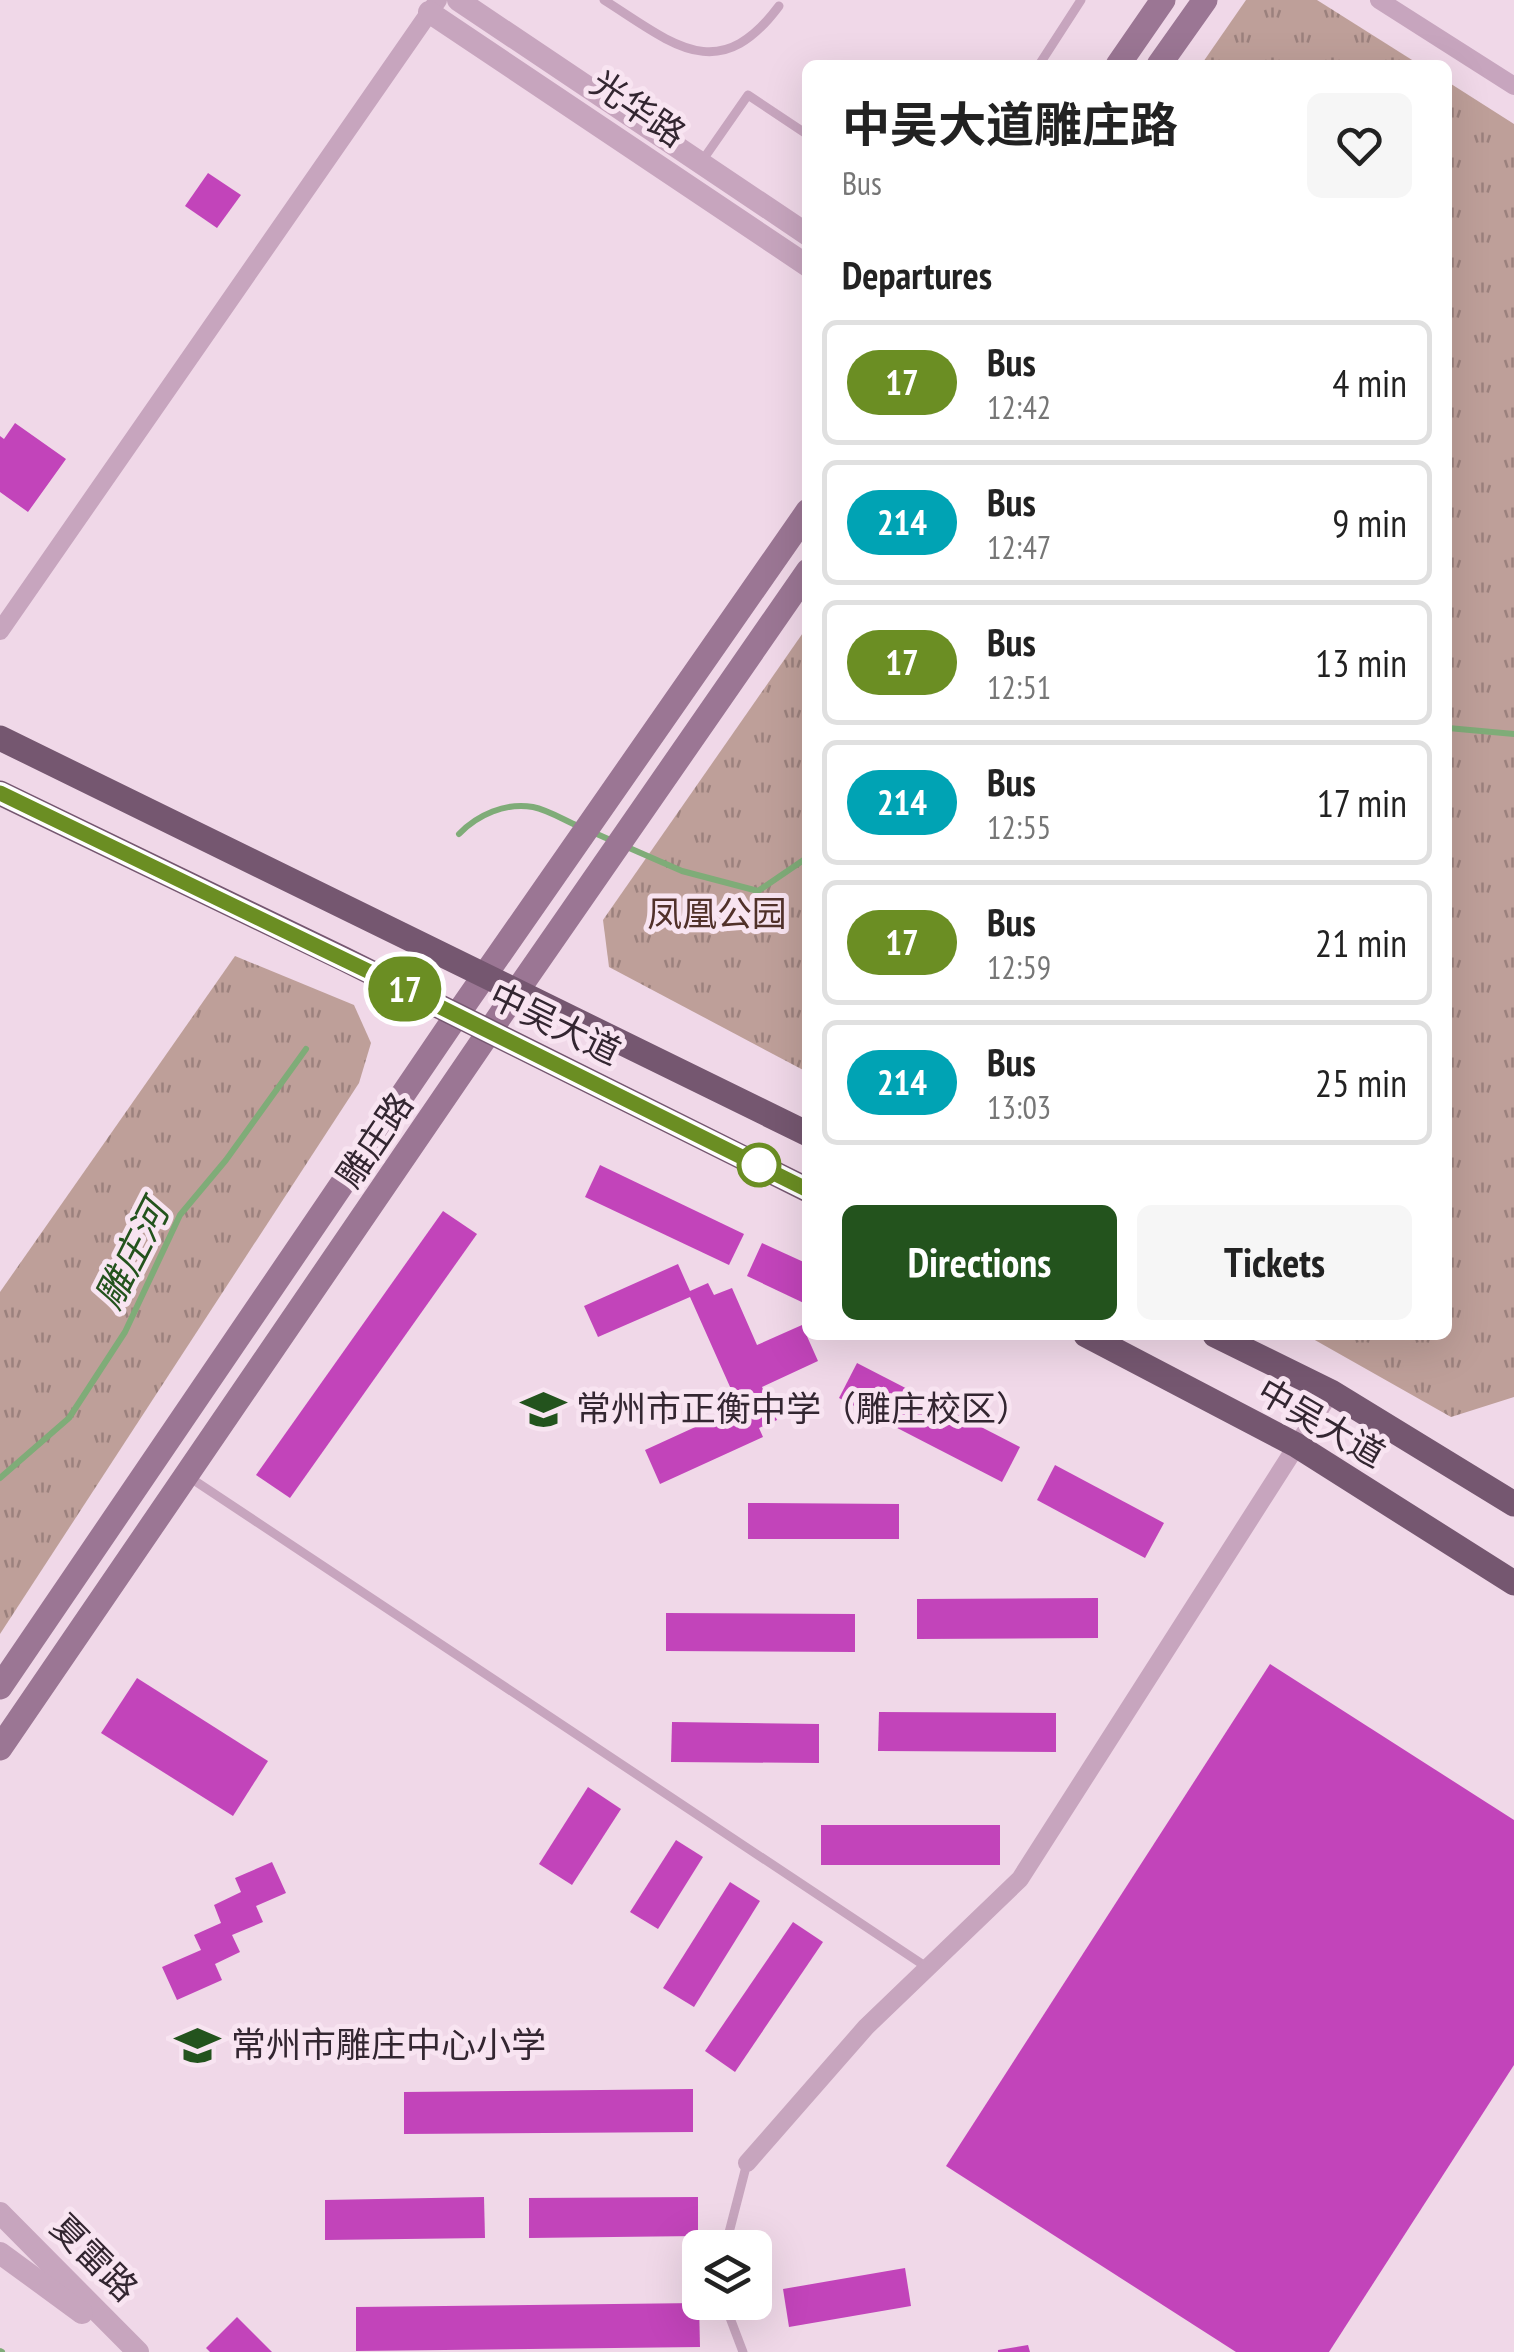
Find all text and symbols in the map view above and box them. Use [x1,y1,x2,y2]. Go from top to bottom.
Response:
street label: 光华路 [582,60,695,157]
text: 中吴大道雕庄路 [842,93,1178,155]
button: heart [1307,93,1412,198]
text: Bus [842,162,882,204]
text: Departures [842,250,992,299]
text: Bus [987,337,1036,386]
text: 4 min [1332,358,1407,407]
text: 17 [885,359,919,405]
text: 12:42 [987,386,1051,428]
text: Bus [987,477,1036,526]
text: 9 min [1332,498,1407,547]
text: 214 [877,499,927,545]
text: 12:47 [987,526,1051,568]
text: Bus [987,617,1036,666]
text: 13 min [1315,638,1407,687]
text: 17 [885,639,919,685]
text: 12:51 [987,666,1051,708]
text: Bus [987,757,1036,806]
text: 17 min [1317,778,1407,827]
text: 214 [877,779,927,825]
text: 12:55 [987,806,1051,848]
park label: 凤凰公园 [647,890,787,936]
text: Bus [987,897,1036,946]
text: 21 min [1315,918,1407,967]
text: 17 [885,919,919,965]
text: 12:59 [987,946,1051,988]
line badge: 17 [360,956,450,1022]
text: 17 [388,966,422,1012]
street label: 中吴大道 [482,972,628,1074]
text: Bus [987,1037,1036,1086]
text: 25 min [1315,1058,1407,1107]
text: 214 [877,1059,927,1105]
street label: 雕庄路 [326,1083,423,1196]
text: 13:03 [987,1086,1051,1128]
unlabelled marker [738,1144,780,1186]
water label: 雕庄河 [83,1186,182,1316]
button: Directions [842,1205,1117,1320]
button: Tickets [1137,1205,1412,1320]
street label: 中吴大道 [1249,1367,1394,1477]
school or university icon: 常州市正衡中学（雕庄校区） [519,1385,567,1433]
place label: 常州市正衡中学（雕庄校区） [576,1385,1031,1431]
school or university icon: 常州市雕庄中心小学 [174,2021,222,2069]
place label: 常州市雕庄中心小学 [231,2021,546,2067]
street label: 夏雷路 [41,2204,148,2311]
map controls [682,2230,772,2320]
button: layers [682,2230,772,2320]

